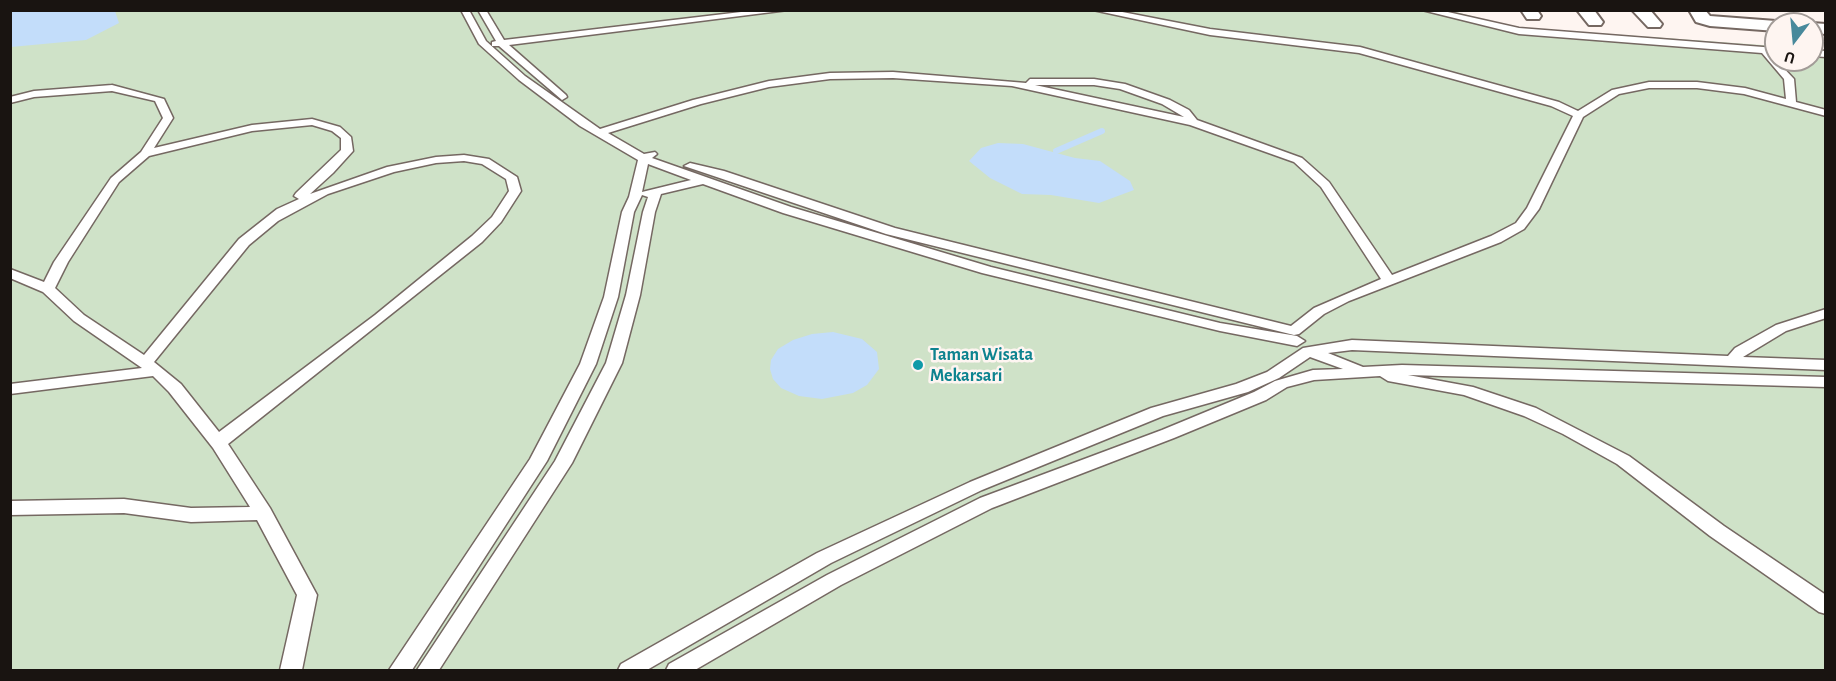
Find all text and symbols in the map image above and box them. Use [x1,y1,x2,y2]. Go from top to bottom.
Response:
north arrow [1764,12,1824,72]
text: U [1782,48,1797,66]
place label: Taman Wisata Mekarsari [930,344,1033,386]
marker: Taman Wisata Mekarsari [911,358,925,372]

